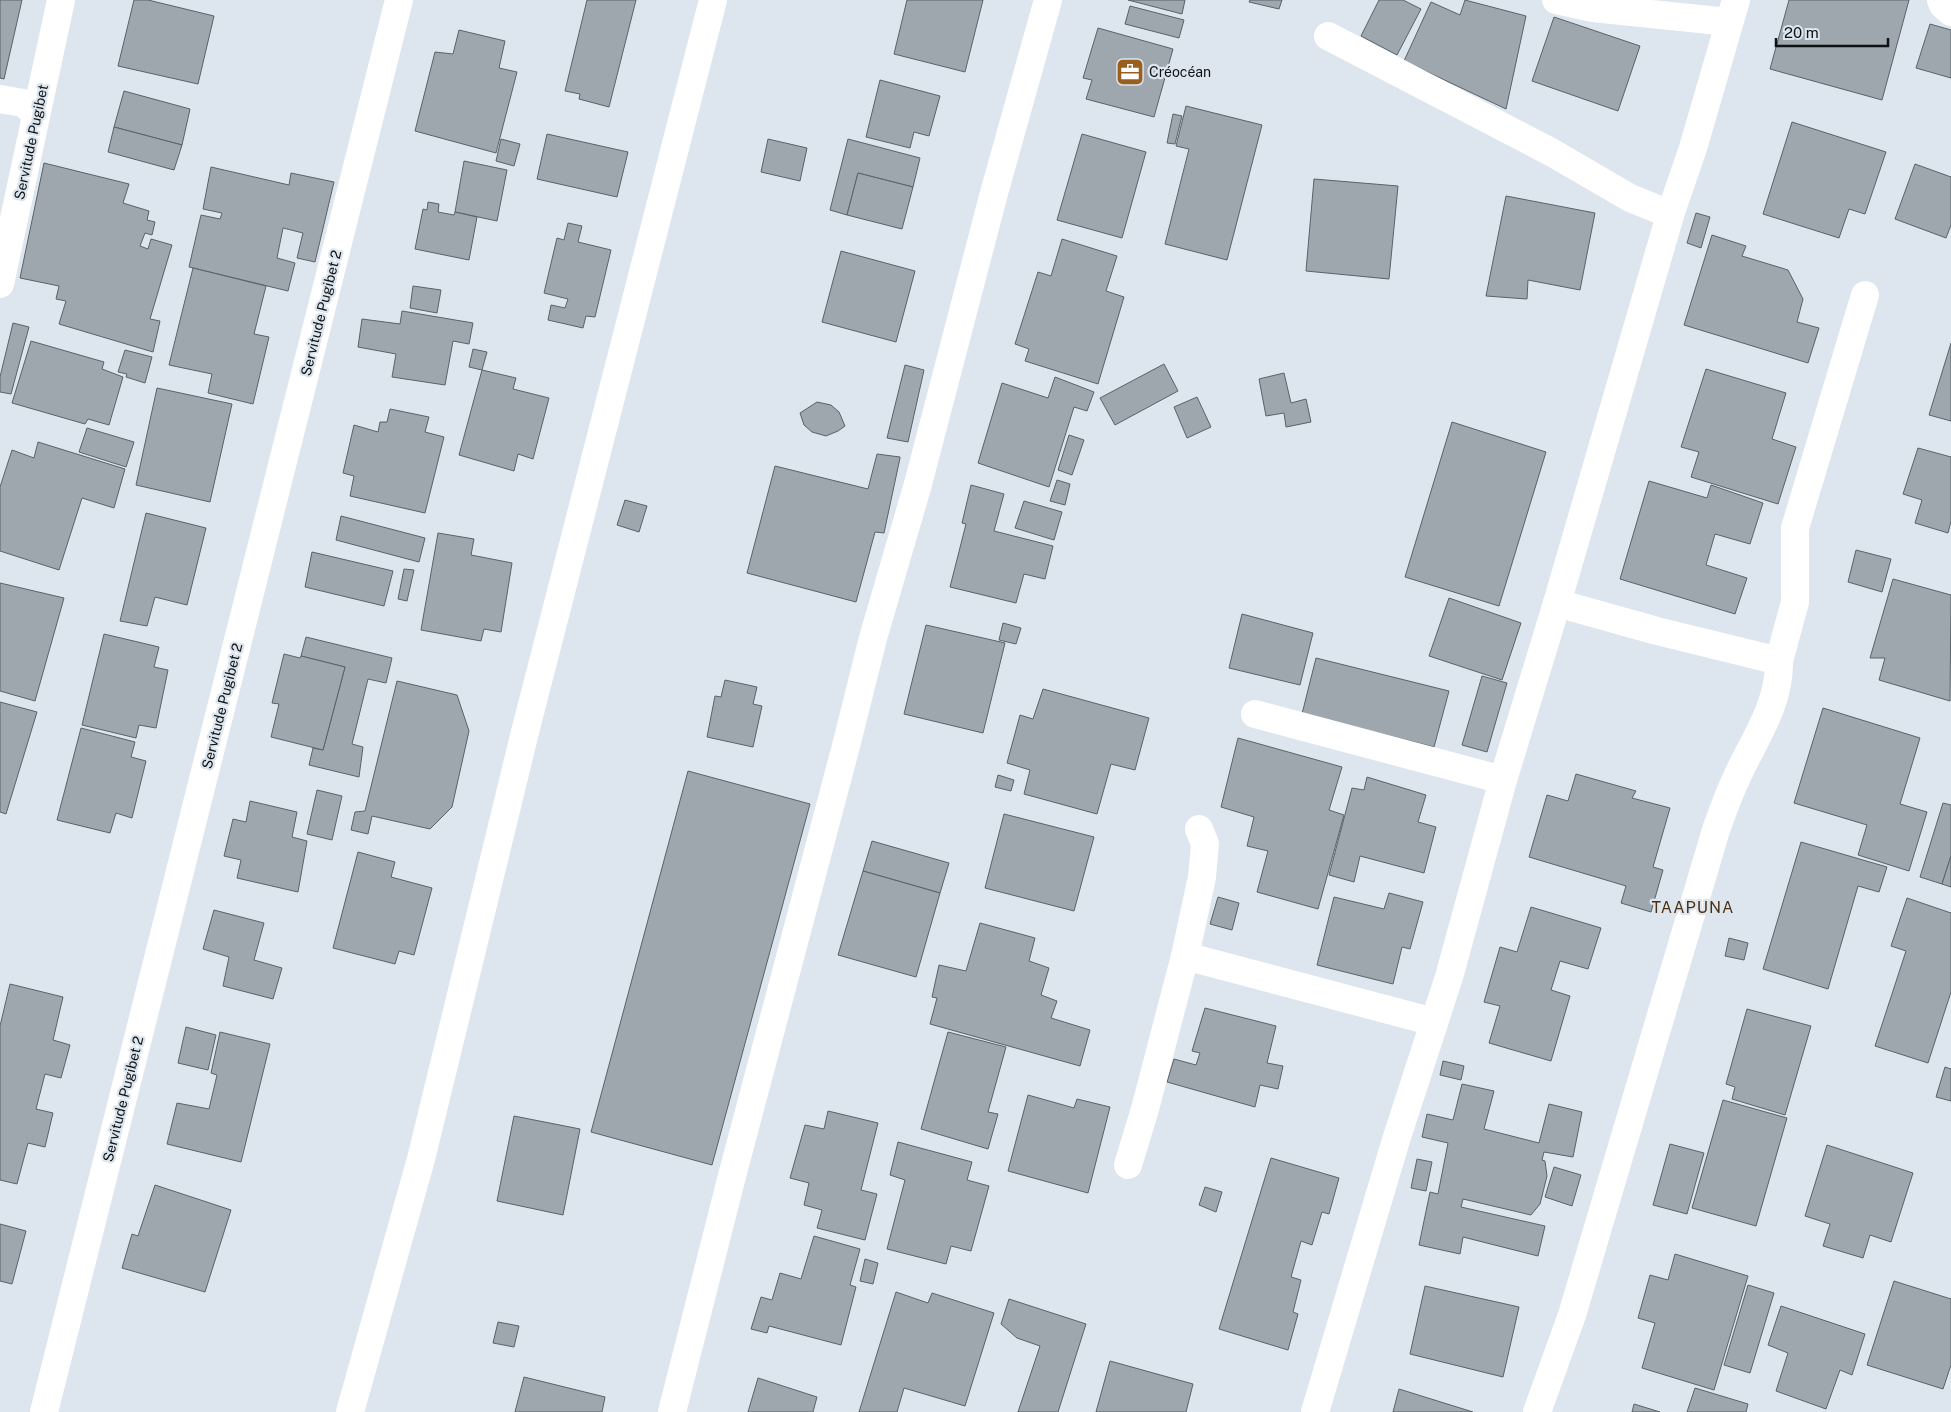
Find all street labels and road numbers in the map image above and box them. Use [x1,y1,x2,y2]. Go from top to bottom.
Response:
street label: Servitude Pugibet [11,83,51,201]
street label: Servitude Pugibet 2 [298,248,344,378]
street label: Servitude Pugibet 2 [199,641,245,771]
street label: Servitude Pugibet 2 [100,1034,146,1164]

